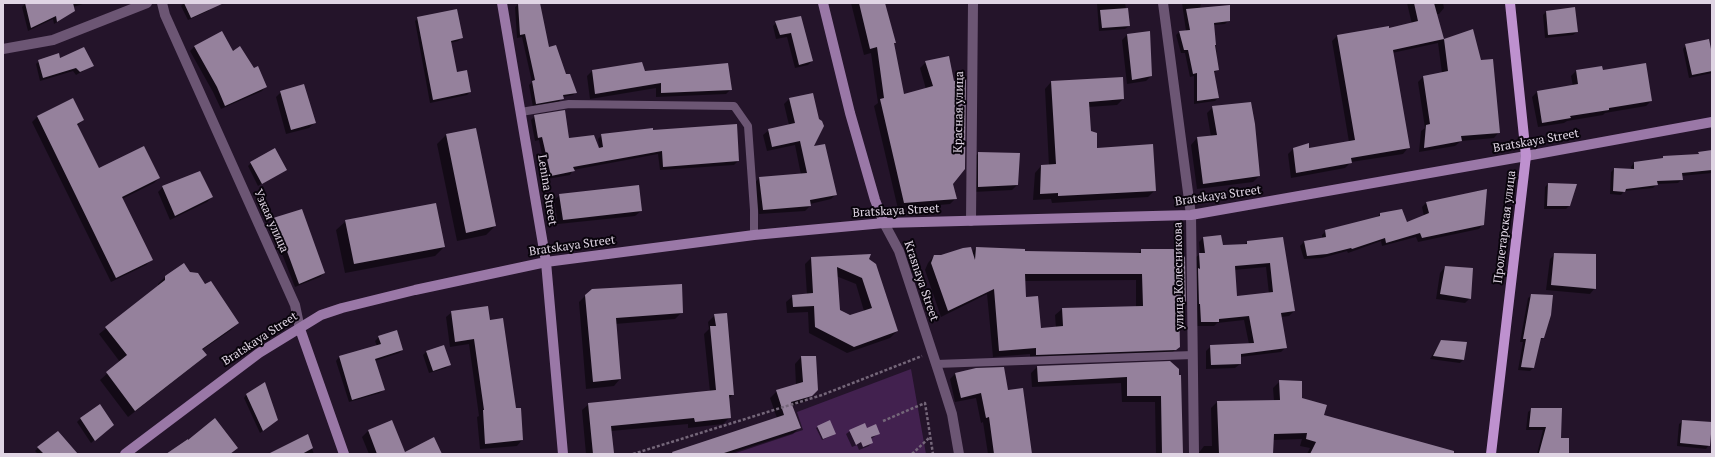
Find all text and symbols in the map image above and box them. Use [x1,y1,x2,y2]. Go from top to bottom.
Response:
street label: Красная улица [951,71,967,153]
street label: Bratskaya Street [1492,126,1580,156]
street label: Lenina Street [534,154,560,226]
street label: Пролетарская улица [1491,170,1519,284]
street label: Bratskaya Street [1174,183,1262,209]
street label: Узкая улица [251,187,291,255]
street label: Bratskaya Street [852,202,940,220]
street label: улица Колесникова [1171,222,1187,330]
street label: Bratskaya Street [528,233,616,259]
street label: Krasnaya Street [901,239,941,323]
street label: Bratskaya Street [220,309,300,369]

